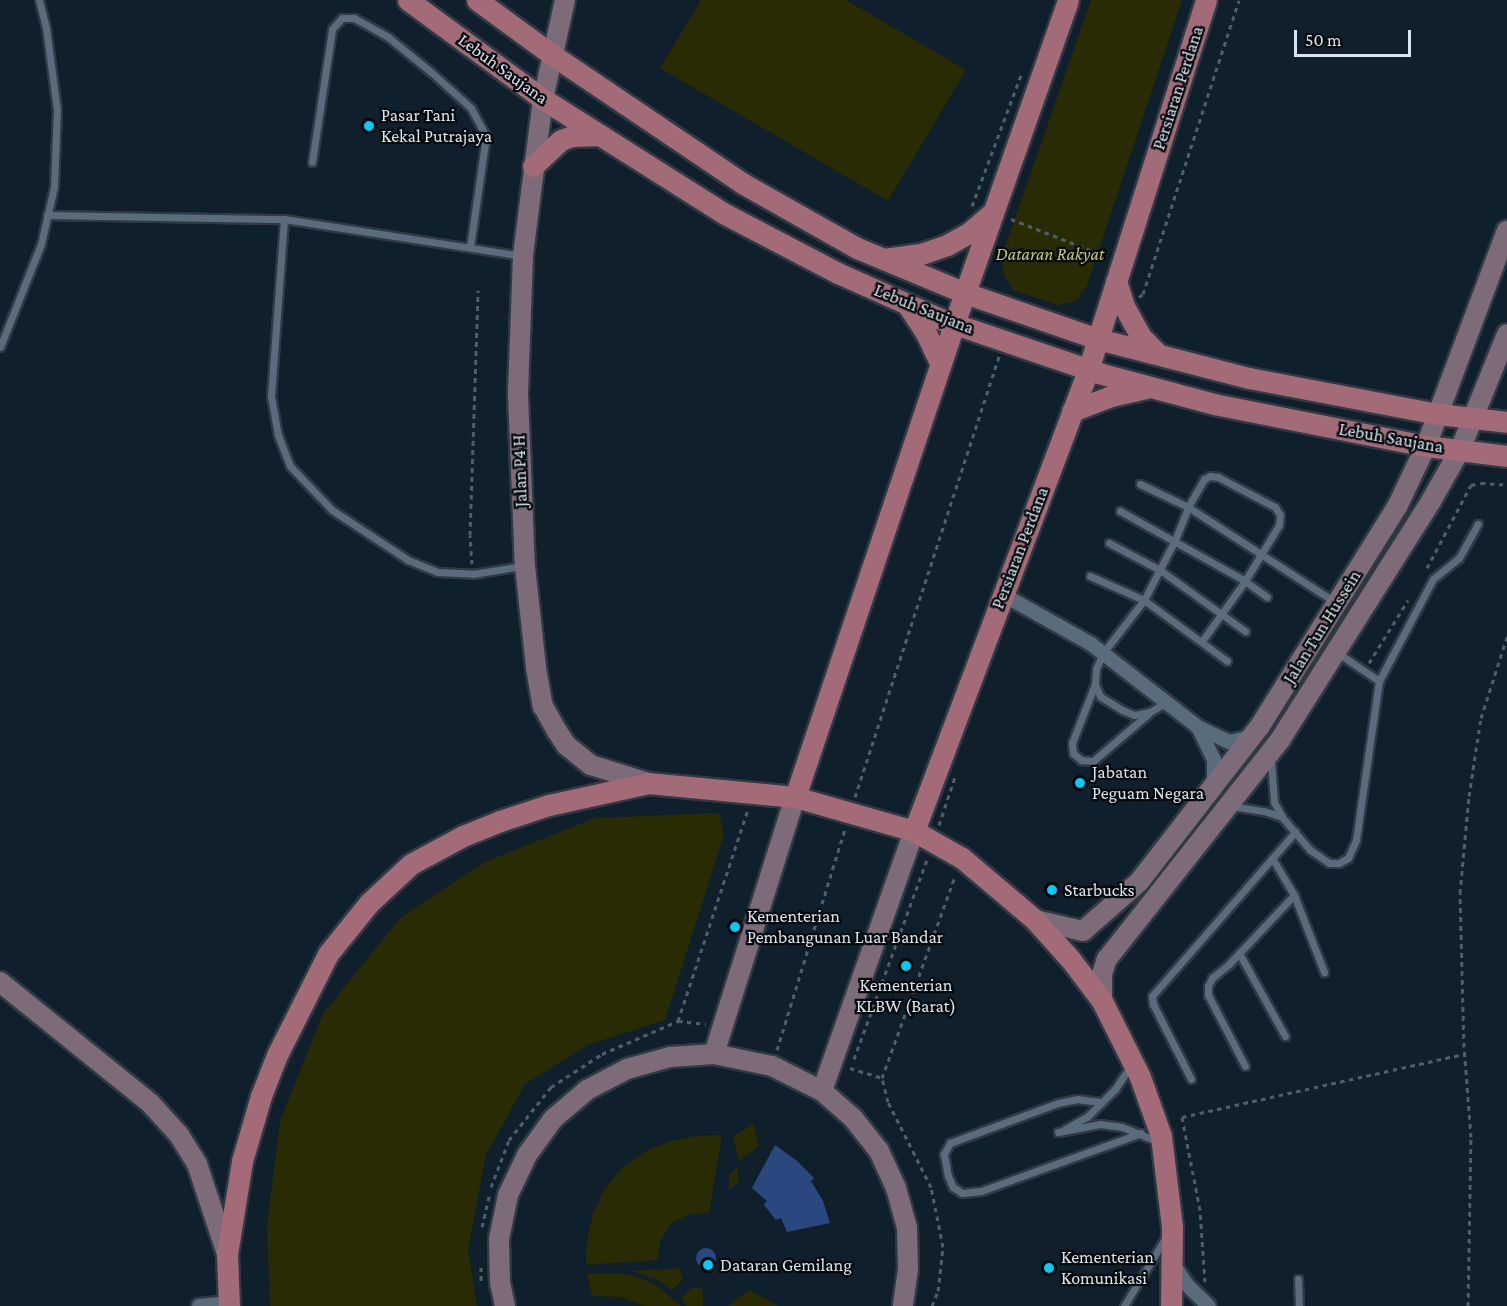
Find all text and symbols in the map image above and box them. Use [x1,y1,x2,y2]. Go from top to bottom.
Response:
scale bar [1297,18,1414,56]
street label: Persiaran Perdana [1148,23,1208,153]
street label: Lebuh Saujana [454,29,552,109]
text: 50 m [1305,30,1342,50]
place label: Pasar Tani Kekal Putrajaya [381,105,492,148]
marker: Pasar Tani Kekal Putrajaya [362,119,376,133]
park label: Dataran Rakyat [996,243,1104,265]
street label: Lebuh Saujana [871,279,977,339]
street label: Lebuh Saujana [1337,418,1445,458]
street label: Jalan P4 H [508,434,532,508]
street label: Persiaran Perdana [987,484,1053,612]
street label: Jalan Tun Hussein [1278,566,1366,688]
place label: Jabatan Peguam Negara [1092,762,1204,804]
marker: Jabatan Peguam Negara [1073,776,1087,790]
place label: Starbucks [1064,879,1135,901]
marker: Starbucks [1045,883,1059,897]
place label: Kementerian Pembangunan Luar Bandar [747,906,943,948]
marker: Kementerian Pembangunan Luar Bandar [728,920,742,934]
marker: Kementerian KLBW (Barat) [899,959,913,973]
place label: Kementerian KLBW (Barat) [856,975,956,1018]
place label: Kementerian Komunikasi [1061,1247,1154,1290]
place label: Dataran Gemilang [720,1254,852,1276]
marker: Dataran Gemilang [701,1258,715,1272]
marker: Kementerian Komunikasi [1042,1261,1056,1275]

